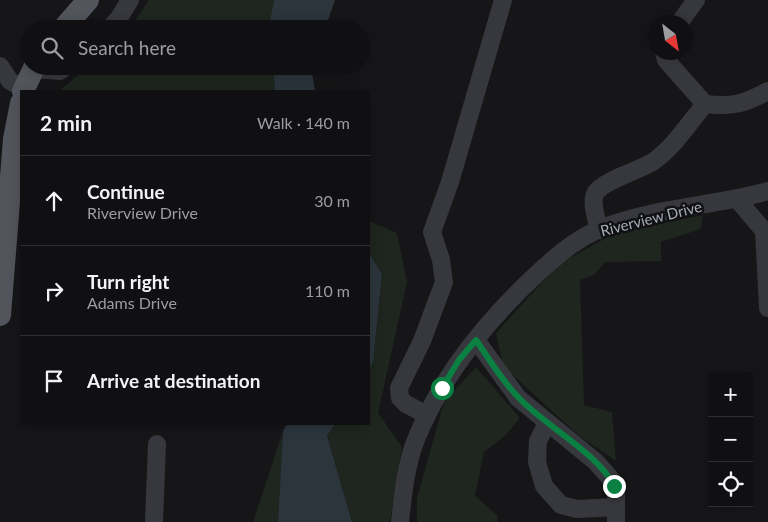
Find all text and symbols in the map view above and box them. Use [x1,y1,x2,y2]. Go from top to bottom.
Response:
north arrow [648,15,693,60]
search box [20,20,370,75]
icon: search [38,34,66,62]
text: Search here [78,36,176,59]
text: 2 min [40,110,92,135]
text: Walk · 140 m [257,113,350,132]
text: Continue [87,180,165,203]
icon: ahead [40,187,68,215]
text: 30 m [314,191,350,210]
street label: Riverview Drive [598,197,704,239]
text: Riverview Drive [87,203,198,222]
text: Turn right [87,270,169,293]
icon: right [40,277,68,305]
text: 110 m [305,281,350,300]
text: Adams Drive [87,293,177,312]
icon: arrive [40,367,68,395]
text: Arrive at destination [87,369,260,392]
map controls [708,372,753,507]
button: + [708,372,753,417]
route start [431,377,454,400]
button: − [708,417,753,462]
button: locate [708,462,753,507]
route end [603,475,626,498]

